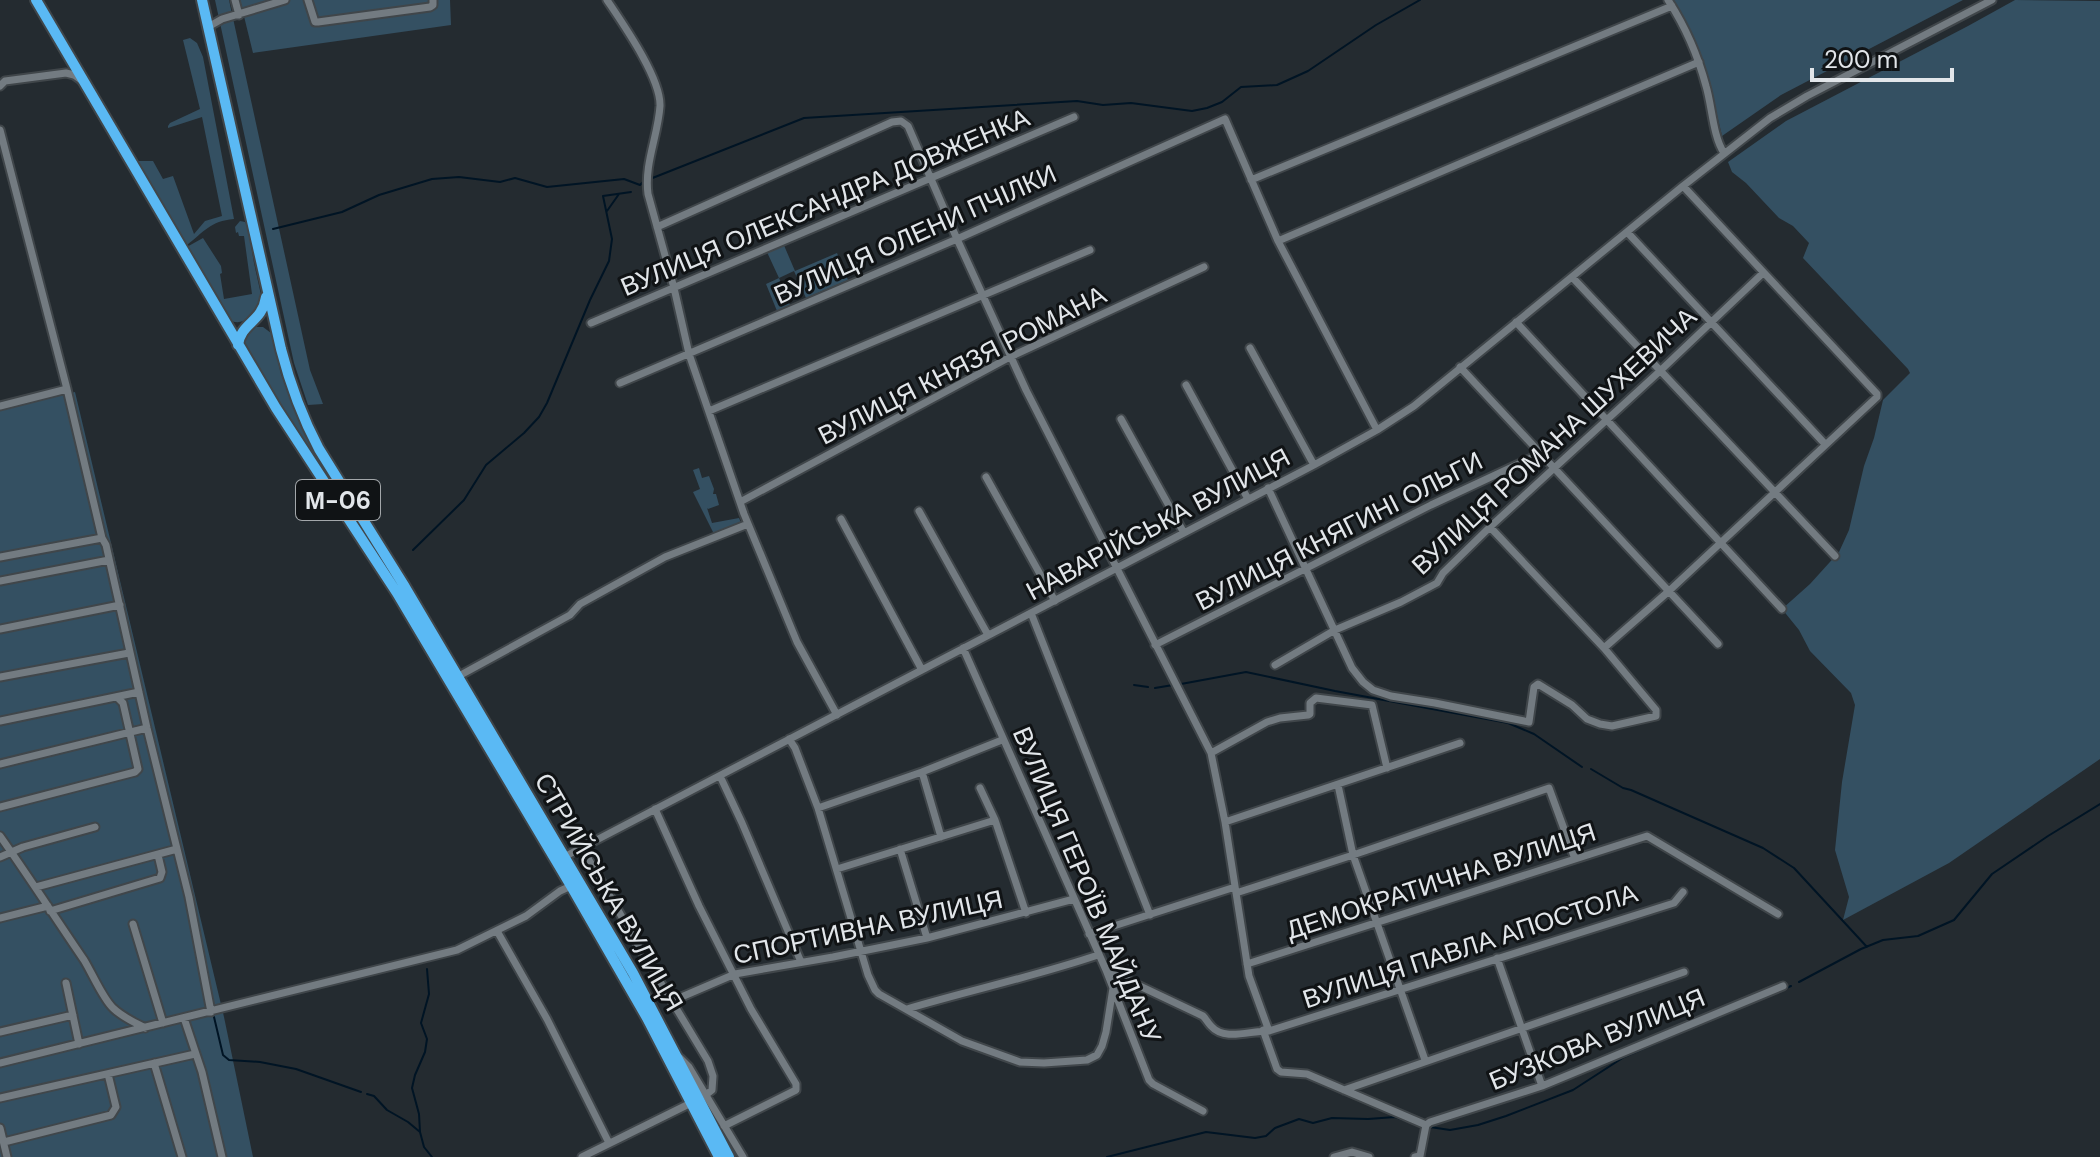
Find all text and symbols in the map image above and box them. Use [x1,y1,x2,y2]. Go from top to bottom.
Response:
scale bar [1812,32,1952,82]
text: 200 m [1824,44,1898,75]
street label: ВУЛИЦЯ ОЛЕКСАНДРА ДОВЖЕНКА [615,100,1035,304]
street label: ВУЛИЦЯ ОЛЕНИ ПЧІЛКИ [768,156,1062,312]
street label: ВУЛИЦЯ КНЯЗЯ РОМАНА [812,277,1112,452]
street label: ВУЛИЦЯ РОМАНА ШУХЕВИЧА [1404,299,1704,582]
street label: НАВАРІЙСЬКА ВУЛИЦЯ [1020,440,1296,608]
street label: ВУЛИЦЯ КНЯГИНІ ОЛЬГИ [1190,444,1488,618]
road number: М-06 [296,480,380,520]
street label: ВУЛИЦЯ ГЕРОЇВ МАЙДАНУ [1005,722,1169,1049]
street label: СТРИЙСЬКА ВУЛИЦЯ [527,767,691,1017]
street label: ДЕМОКРАТИЧНА ВУЛИЦЯ [1282,815,1600,947]
street label: ВУЛИЦЯ ПАВЛА АПОСТОЛА [1298,876,1642,1016]
street label: СПОРТИВНА ВУЛИЦЯ [730,882,1006,972]
street label: БУЗКОВА ВУЛИЦЯ [1484,980,1710,1098]

